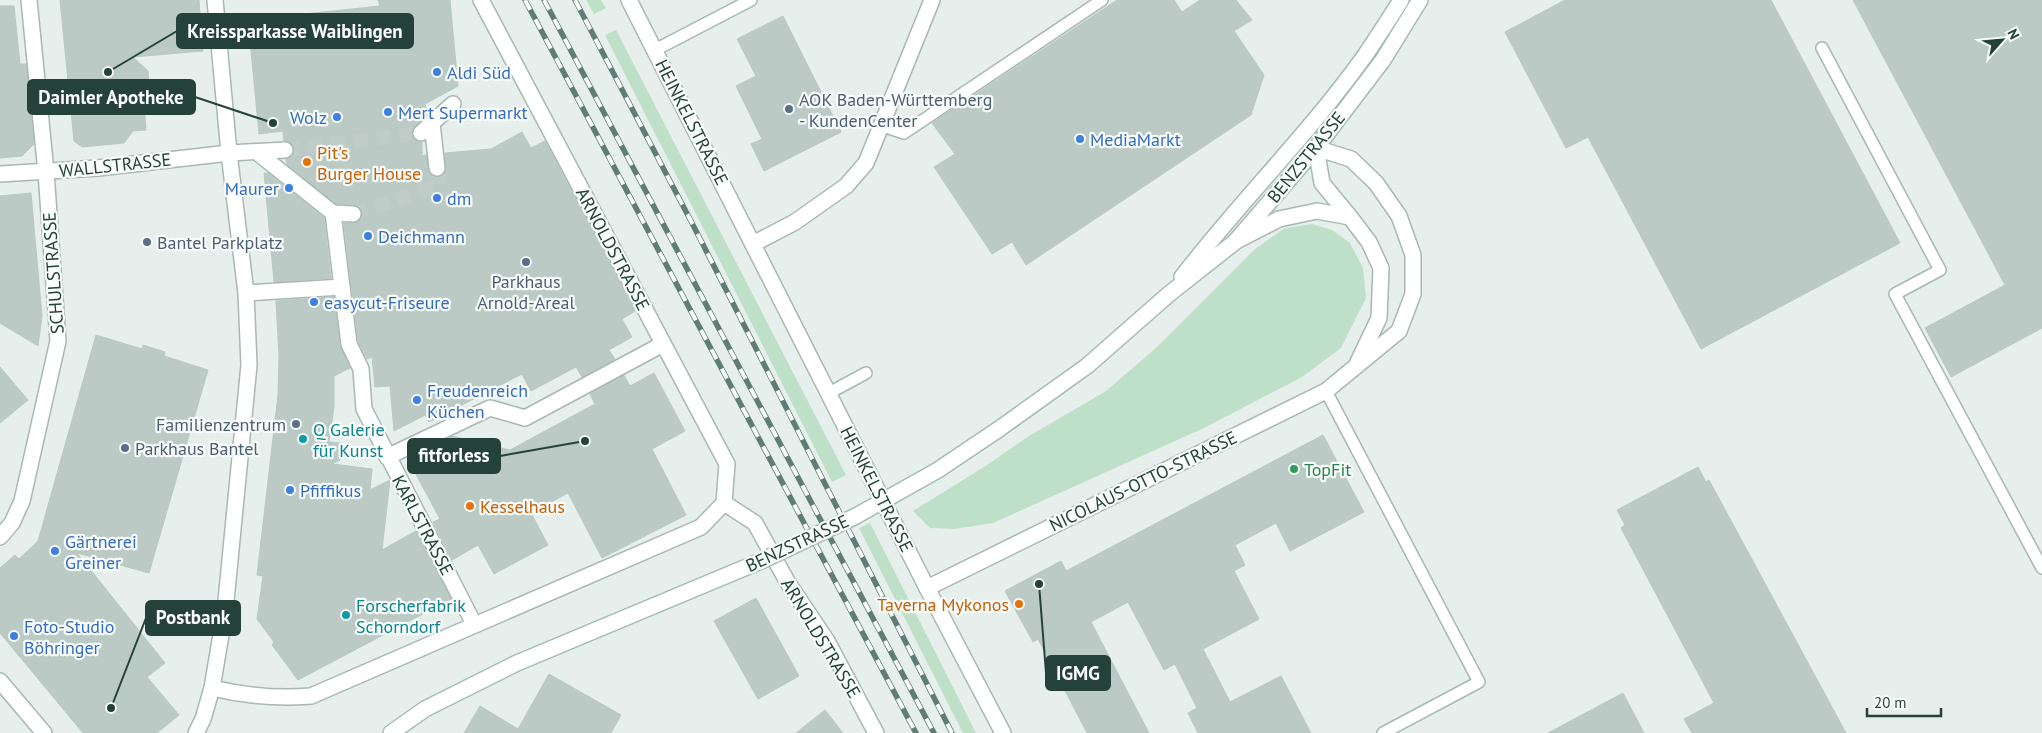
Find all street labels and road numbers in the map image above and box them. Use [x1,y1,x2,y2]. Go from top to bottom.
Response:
street label: HEINKELSTRASSE [650,55,734,189]
street label: BENZSTRASSE [1262,107,1350,207]
street label: WALLSTRASSE [58,148,172,182]
street label: ARNOLDSTRASSE [571,184,655,314]
street label: SCHULSTRASSE [37,211,69,335]
street label: HEINKELSTRASSE [835,422,919,556]
street label: NICOLAUS-OTTO-STRASSE [1045,426,1241,536]
street label: KARLSTRASSE [387,471,459,579]
street label: BENZSTRASSE [742,509,852,577]
street label: ARNOLDSTRASSE [776,574,866,702]

